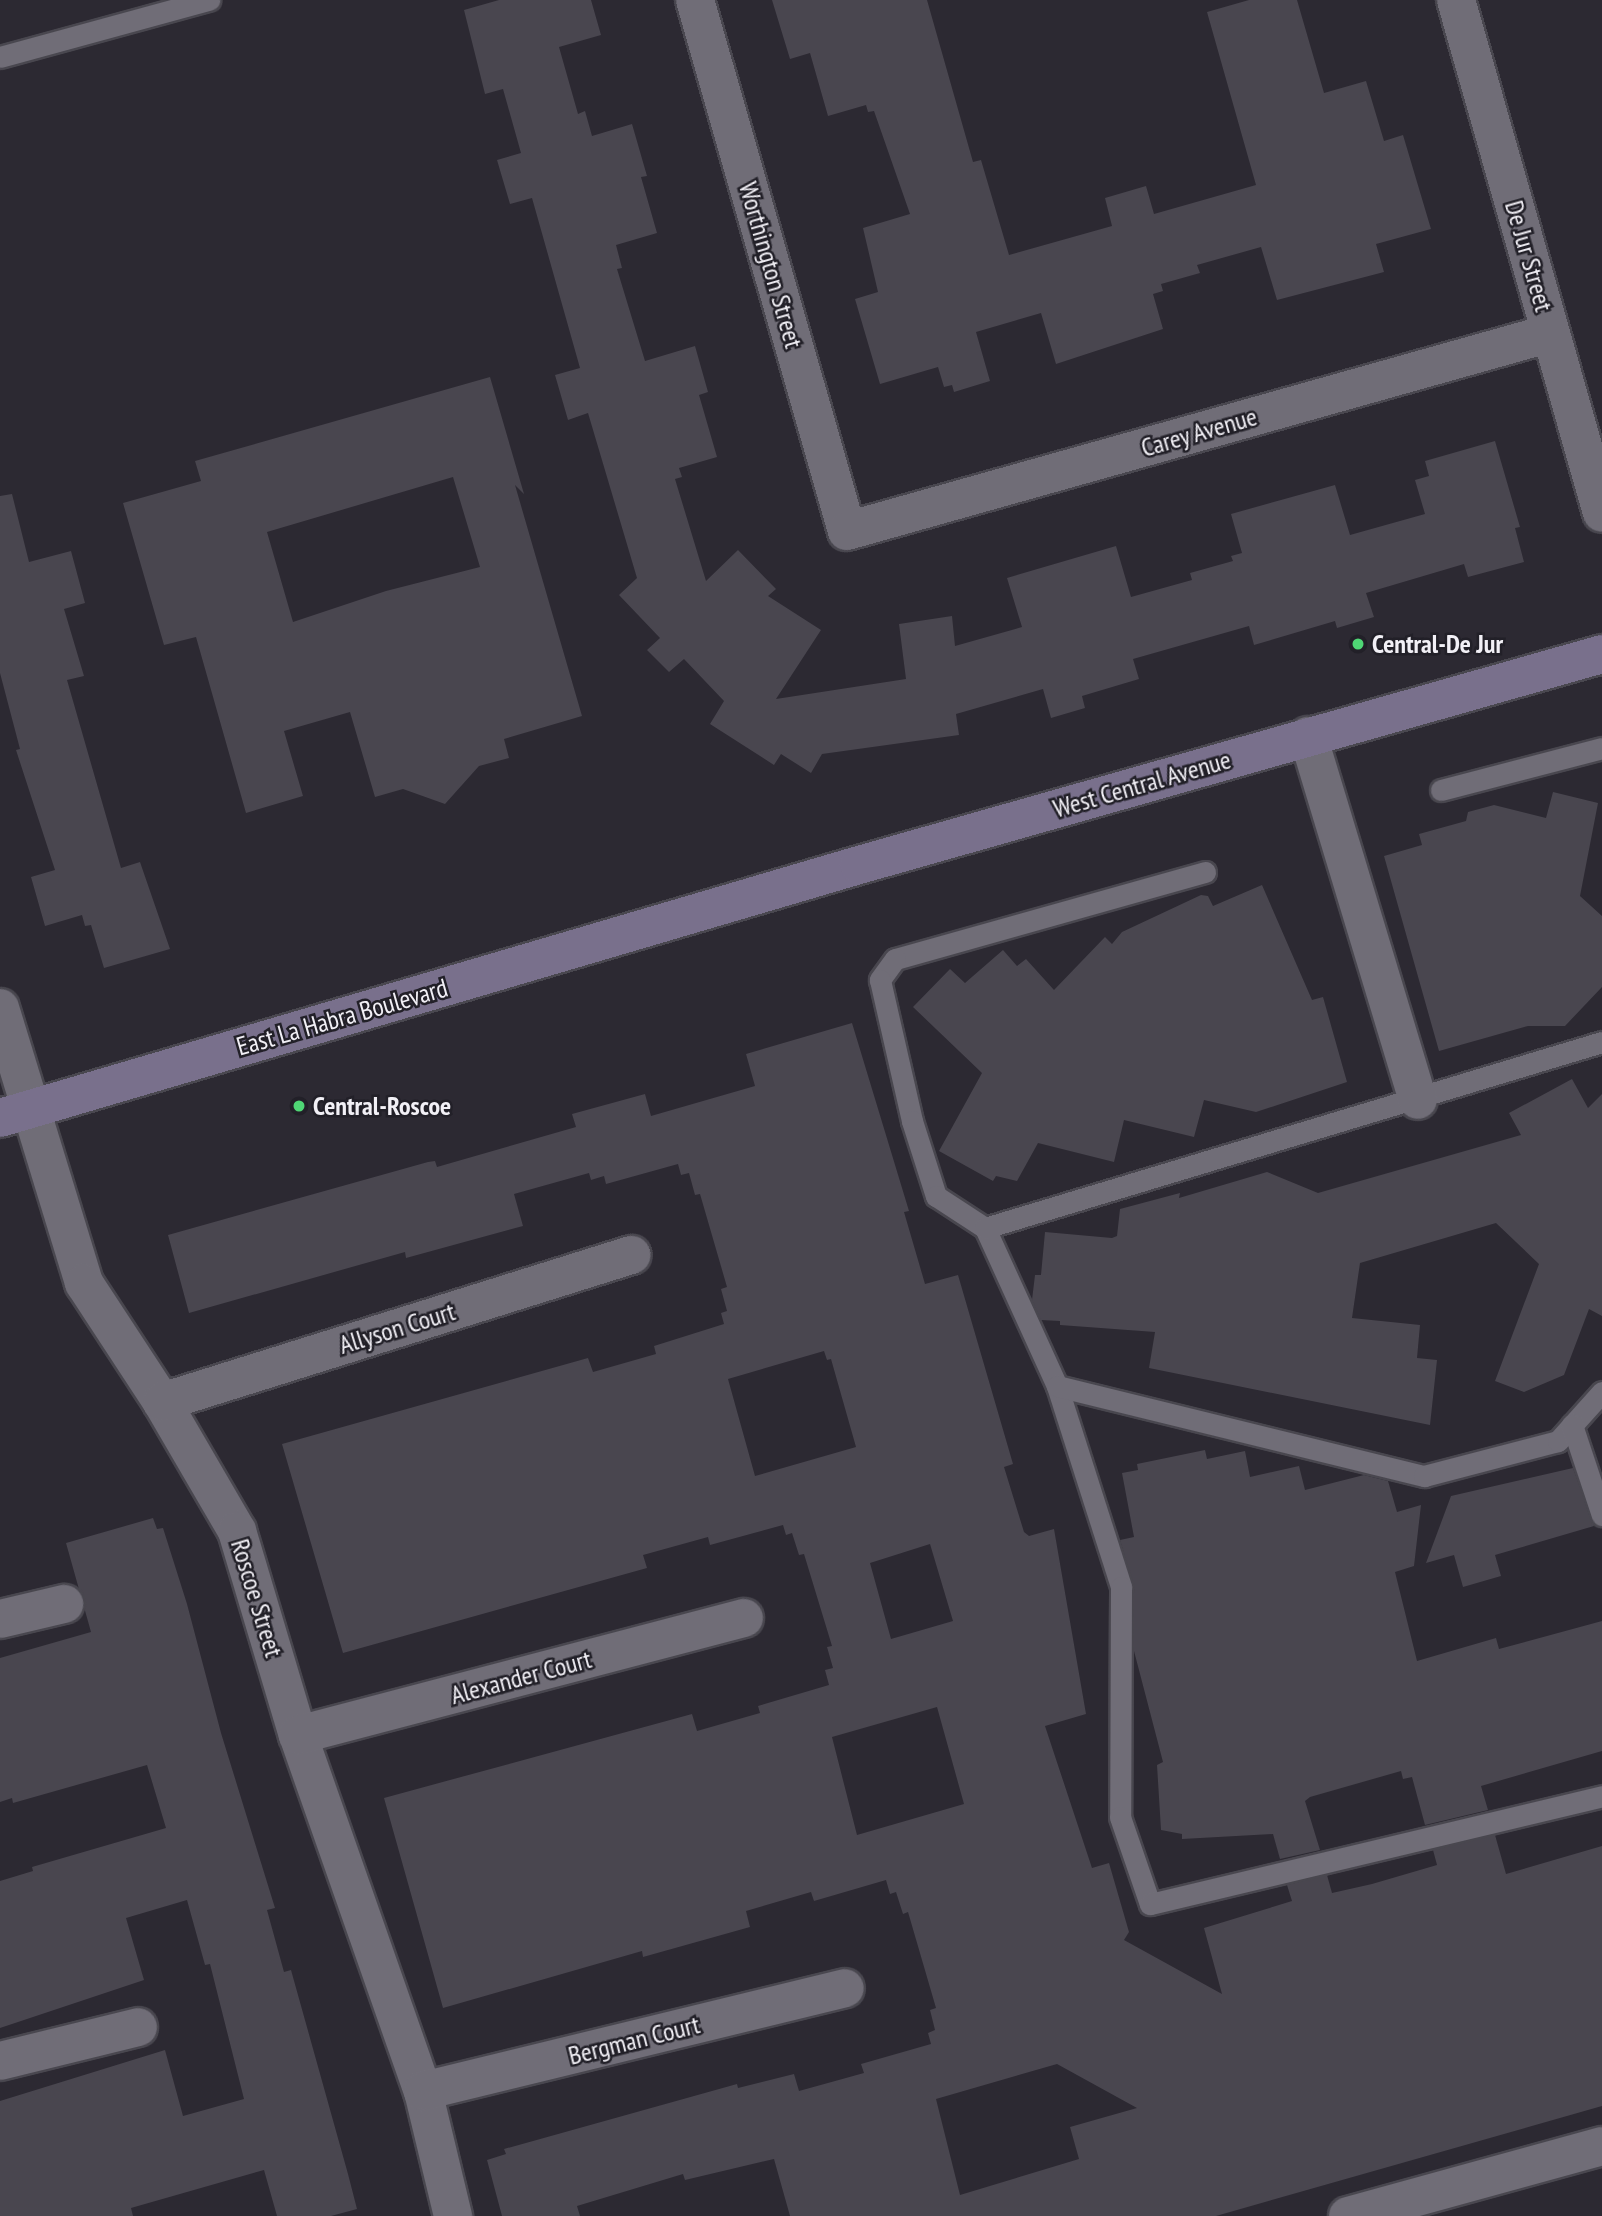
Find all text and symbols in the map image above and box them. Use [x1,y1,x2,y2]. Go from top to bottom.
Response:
street label: Worthington Street [732,178,810,352]
street label: De Jur Street [1498,197,1560,315]
street label: Carey Avenue [1137,400,1261,464]
place label: Central-De Jur [1372,628,1503,660]
marker: Central-De Jur [1350,636,1366,652]
street label: West Central Avenue [1049,744,1235,824]
street label: East La Habra Boulevard [233,972,451,1062]
place label: Central-Roscoe [313,1090,451,1122]
marker: Central-Roscoe [291,1098,307,1114]
street label: Allyson Court [335,1296,459,1360]
street label: Roscoe Street [224,1535,290,1661]
street label: Alexander Court [447,1643,595,1711]
street label: Bergman Court [565,2009,703,2071]

